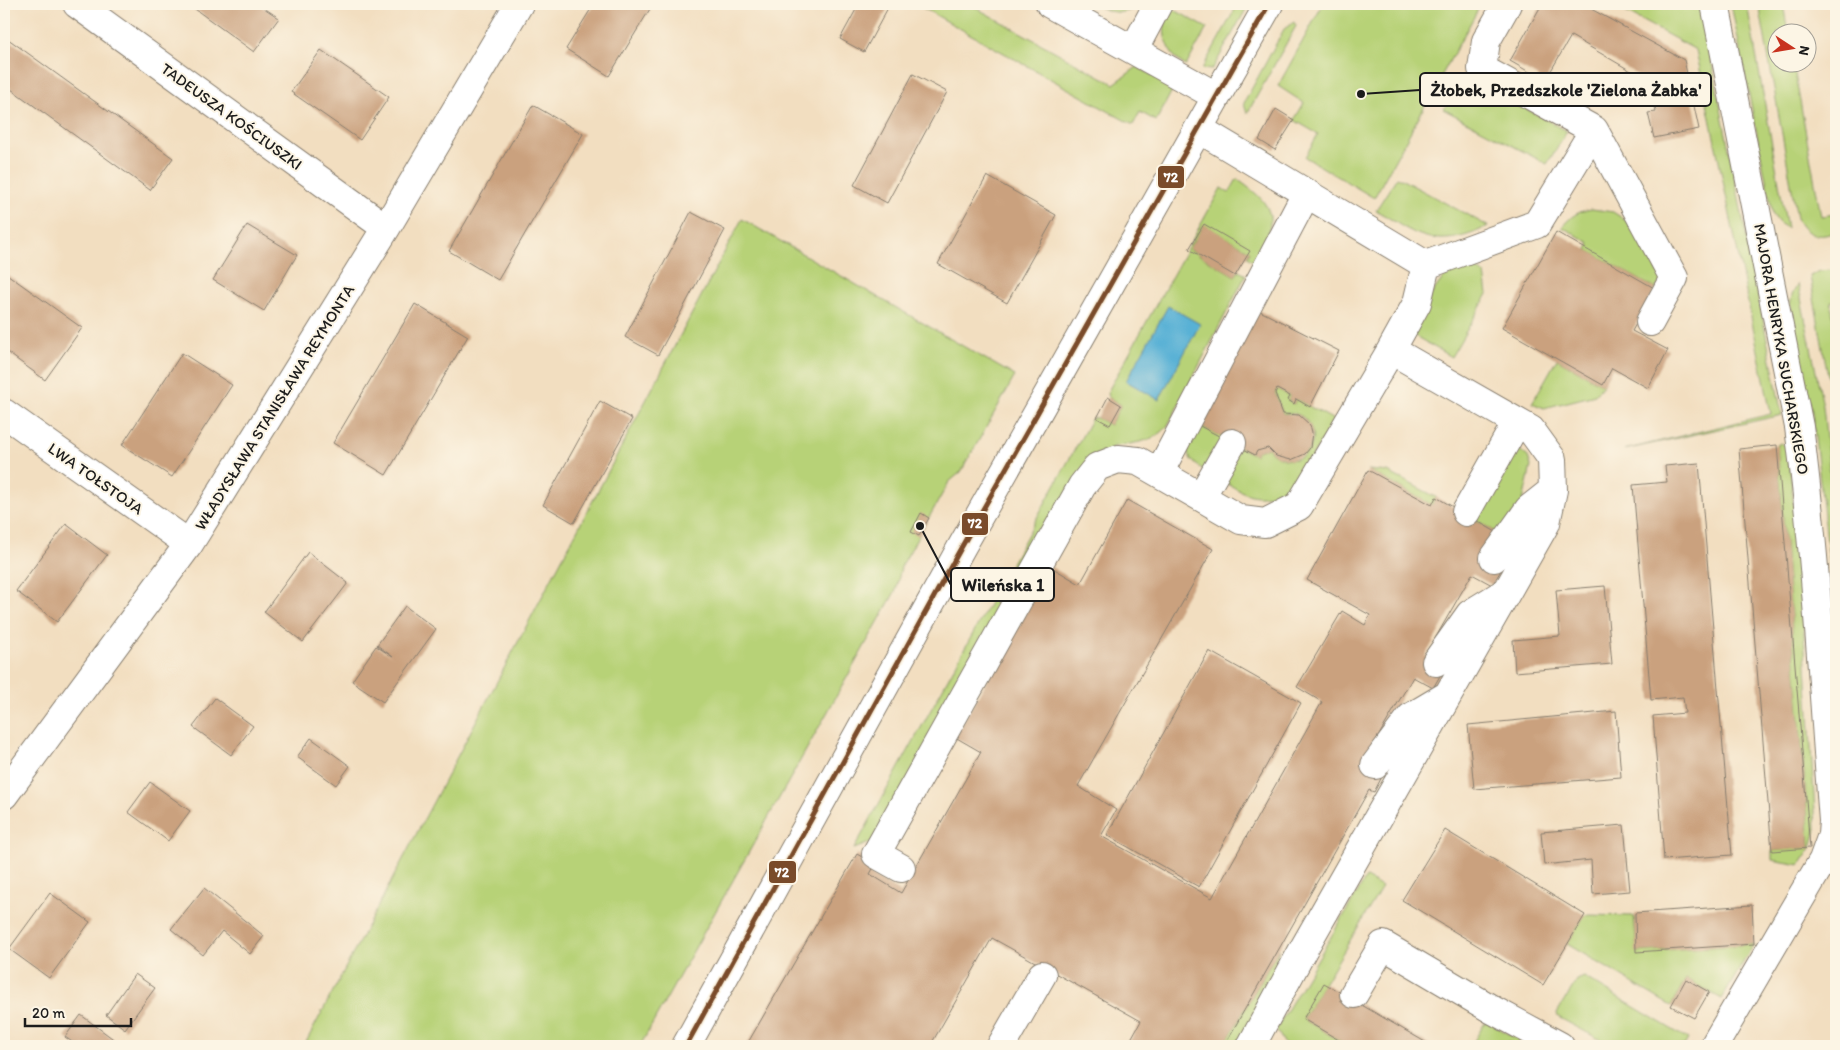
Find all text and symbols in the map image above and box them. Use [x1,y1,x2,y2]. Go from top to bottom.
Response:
north arrow [1768,22,1818,72]
text: N [1795,44,1814,57]
street label: TADEUSZA KOŚCIUSZKI [157,59,306,174]
callout: Żłobek, Przedszkole 'Zielona Żabka' [1420,73,1711,106]
text: Żłobek, Przedszkole 'Zielona Żabka' [1430,79,1702,101]
line badge: 72 [1157,165,1185,189]
text: 72 [1163,169,1179,186]
street label: MAJORA HENRYKA SUCHARSKIEGO [1750,222,1813,476]
street label: WŁADYSŁAWA STANISŁAWA REYMONTA [191,281,358,534]
street label: LWA TOŁSTOJA [44,438,147,518]
line badge: 72 [961,512,989,536]
text: 72 [967,515,983,532]
callout: Wileńska 1 [951,568,1054,601]
text: Wileńska 1 [962,574,1045,596]
line badge: 72 [768,860,797,884]
text: 72 [774,864,790,881]
scale bar [25,995,131,1027]
text: 20 m [32,1004,66,1022]

